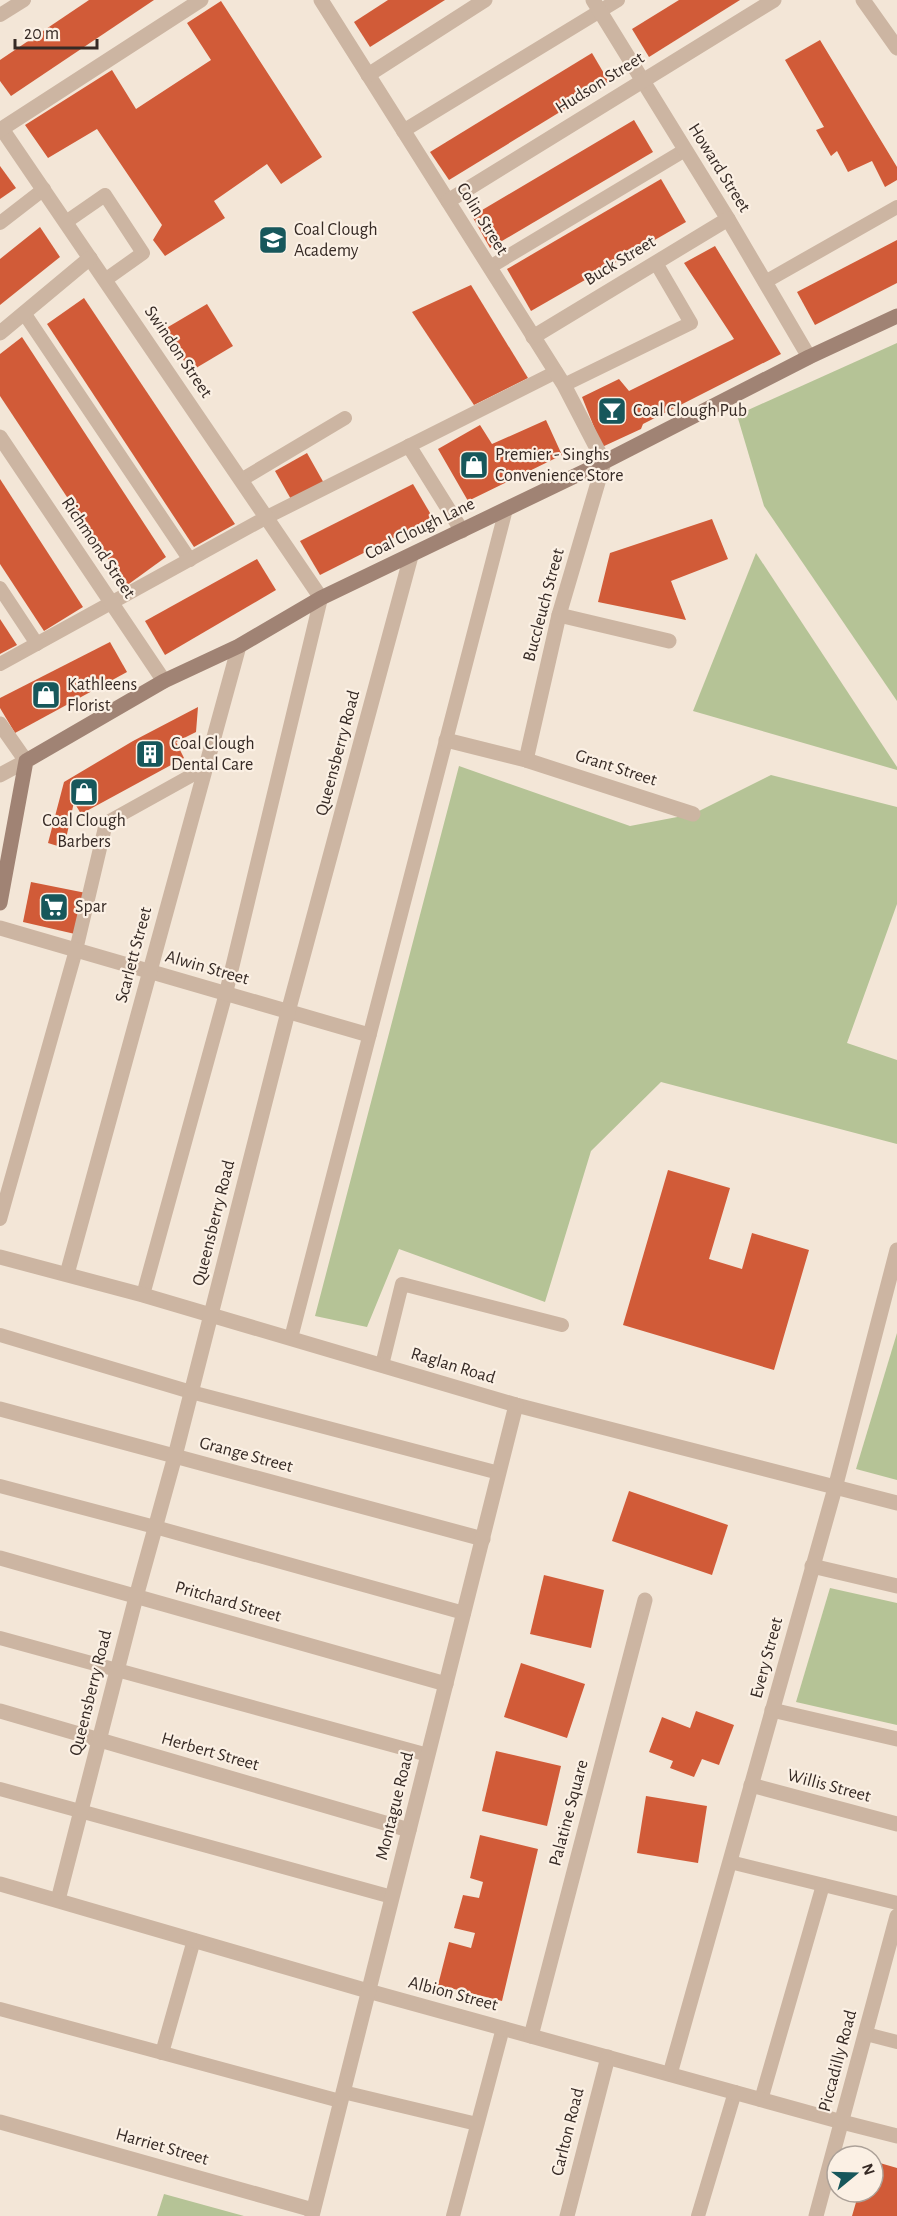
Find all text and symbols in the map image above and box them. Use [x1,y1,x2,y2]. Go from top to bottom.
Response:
scale bar [15,12,98,50]
text: 20 m [24,25,59,43]
street label: Hudson Street [553,49,648,117]
street label: Howard Street [685,120,754,216]
street label: Colin Street [453,180,511,258]
place label: Coal Clough Academy [294,221,378,260]
school or university icon: Coal Clough Academy [257,224,289,256]
street label: Buck Street [581,233,659,289]
street label: Swindon Street [141,303,215,401]
bar icon: Coal Clough Pub [596,395,628,427]
place label: Coal Clough Pub [633,402,747,420]
place label: Premier - Singhs Convenience Store [495,446,623,485]
shop icon: Premier - Singhs Convenience Store [458,449,490,481]
street label: Richmond Street [58,494,138,602]
street label: Coal Clough Lane [362,495,478,563]
street label: Buccleuch Street [520,546,568,663]
place label: Kathleens Florist [67,676,137,715]
shop icon: Kathleens Florist [30,679,62,711]
street label: Queensberry Road [313,688,363,818]
place label: Coal Clough Dental Care [171,735,255,774]
building icon: Coal Clough Dental Care [134,738,166,770]
street label: Grant Street [573,746,659,790]
shop icon: Coal Clough Barbers [68,776,100,808]
place label: Coal Clough Barbers [42,812,126,851]
supermarket icon: Spar [38,891,70,923]
place label: Spar [75,898,107,916]
street label: Scarlett Street [113,905,155,1005]
street label: Alwin Street [163,948,251,989]
street label: Queensberry Road [190,1158,238,1288]
street label: Raglan Road [409,1345,497,1387]
street label: Grange Street [197,1434,295,1476]
street label: Pritchard Street [173,1578,283,1626]
street label: Every Street [748,1615,786,1700]
street label: Queensberry Road [67,1628,115,1758]
street label: Herbert Street [159,1729,261,1775]
street label: Montague Road [373,1750,417,1862]
street label: Palatine Square [546,1758,592,1868]
street label: Willis Street [785,1766,873,1806]
street label: Albion Street [406,1973,500,2015]
street label: Piccadilly Road [816,2008,860,2114]
street label: Carlton Road [548,2086,588,2178]
street label: Harriet Street [114,2125,211,2169]
north arrow [825,2144,885,2204]
text: N [859,2162,878,2177]

